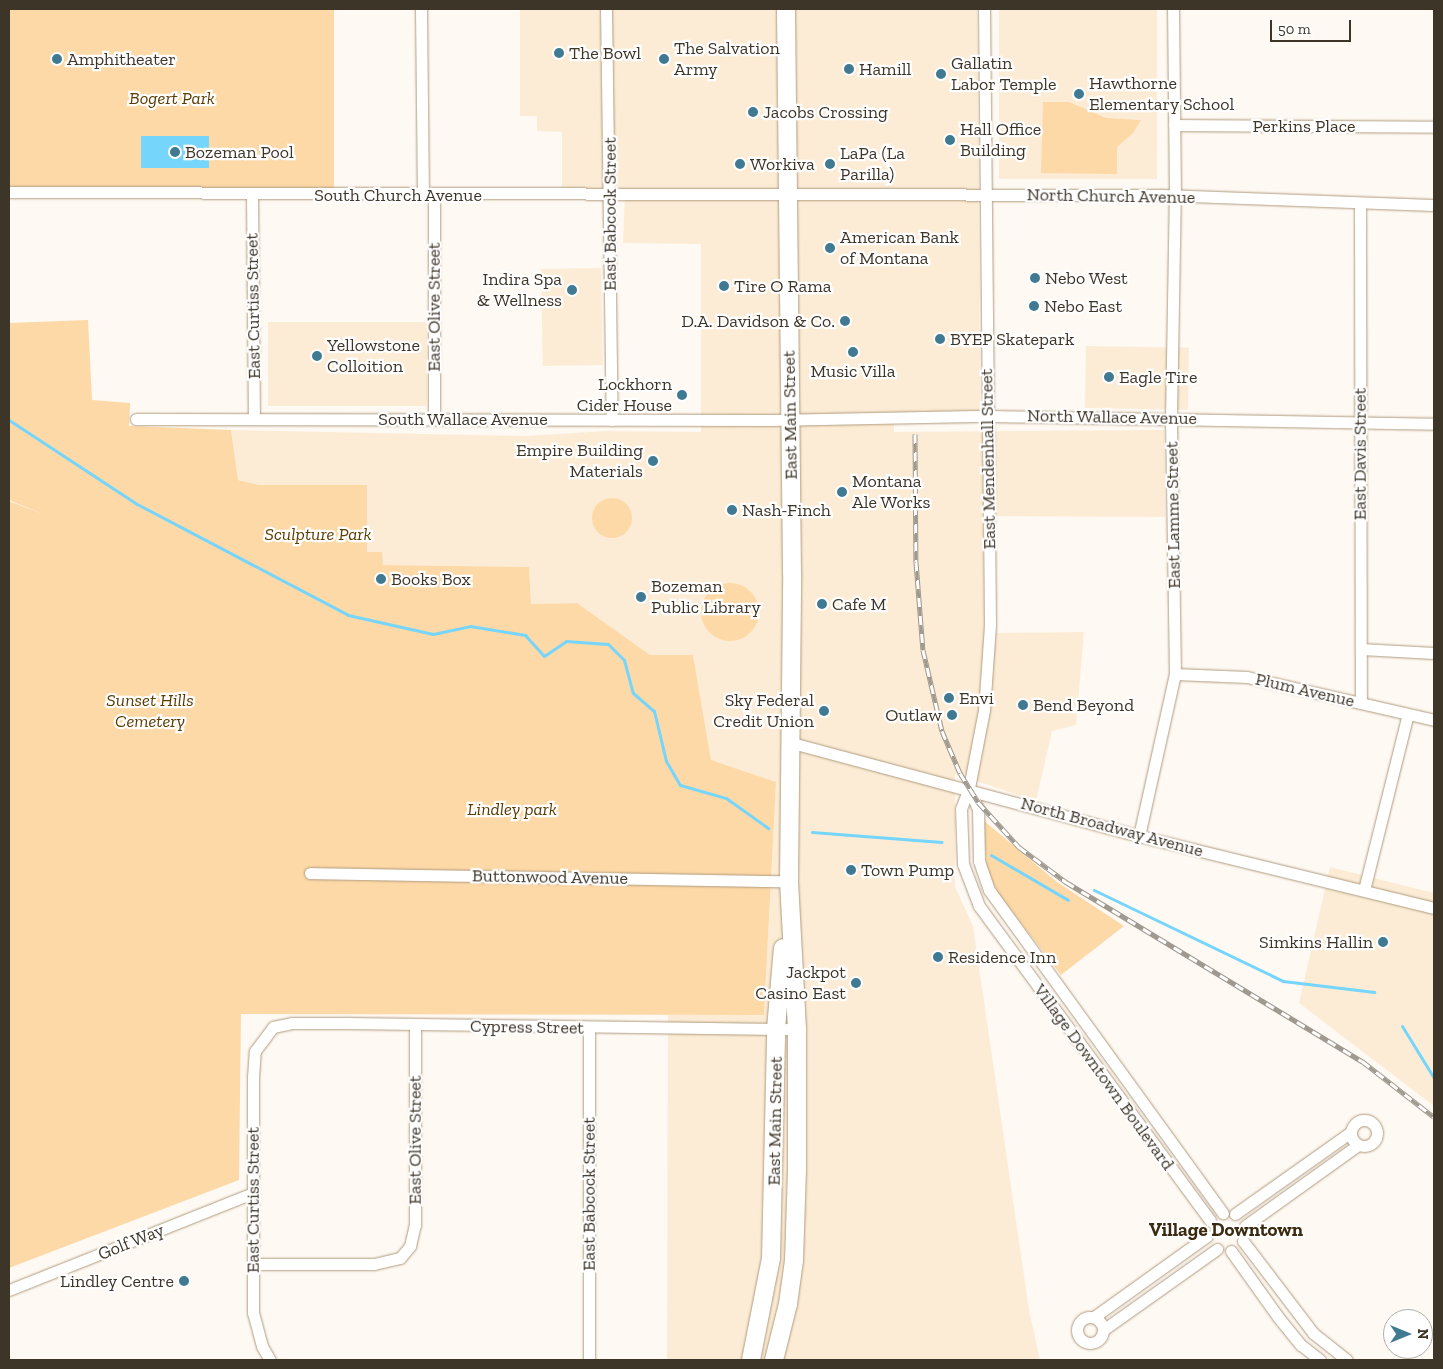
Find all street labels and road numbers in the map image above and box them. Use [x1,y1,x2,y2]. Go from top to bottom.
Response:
street label: Perkins Place [1252,115,1356,137]
street label: East Babcock Street [599,137,621,291]
street label: South Church Avenue [314,184,482,206]
street label: North Church Avenue [1026,184,1196,208]
street label: East Curtiss Street [241,233,265,379]
street label: East Olive Street [423,242,445,372]
street label: East Main Street [778,350,802,480]
street label: East Mendenhall Street [976,368,1000,550]
street label: East Davis Street [1349,388,1371,520]
street label: North Wallace Avenue [1026,405,1198,429]
street label: South Wallace Avenue [378,408,548,430]
street label: East Lamme Street [1161,441,1185,589]
street label: Plum Avenue [1253,668,1357,712]
street label: North Broadway Avenue [1018,792,1206,862]
street label: Buttonwood Avenue [472,865,628,889]
street label: Village Downtown Boulevard [1029,980,1179,1174]
street label: Cypress Street [470,1015,584,1039]
street label: East Main Street [763,1056,787,1186]
street label: East Olive Street [404,1075,426,1205]
street label: East Babcock Street [578,1117,600,1271]
street label: East Curtiss Street [242,1127,264,1273]
street label: Golf Way [95,1219,167,1265]

